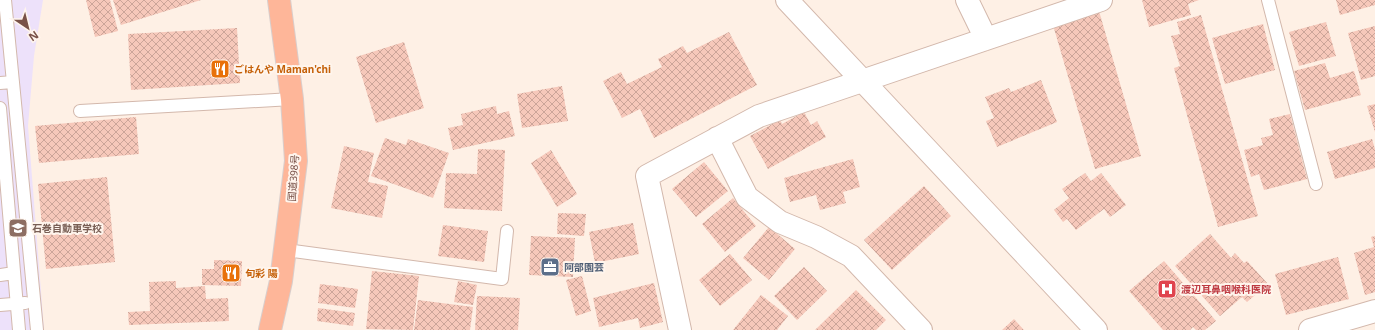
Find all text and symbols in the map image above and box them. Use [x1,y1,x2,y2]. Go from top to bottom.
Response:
north arrow [8,8,48,48]
text: N [26,28,42,45]
restaurant icon: ごはんや Maman'chi [209,58,231,80]
place label: ごはんや Maman'chi [234,62,331,76]
street label: 国道398号 [284,154,302,202]
school or university icon: 石巻自動車学校 [7,217,29,239]
place label: 石巻自動車学校 [32,221,102,235]
office icon: 阿部園芸 [539,256,561,278]
place label: 阿部園芸 [564,260,604,274]
restaurant icon: 旬彩 陽 [220,262,242,284]
place label: 旬彩 陽 [245,266,278,280]
hospital icon: 渡辺耳鼻咽喉科医院 [1156,278,1178,300]
place label: 渡辺耳鼻咽喉科医院 [1181,282,1271,296]

